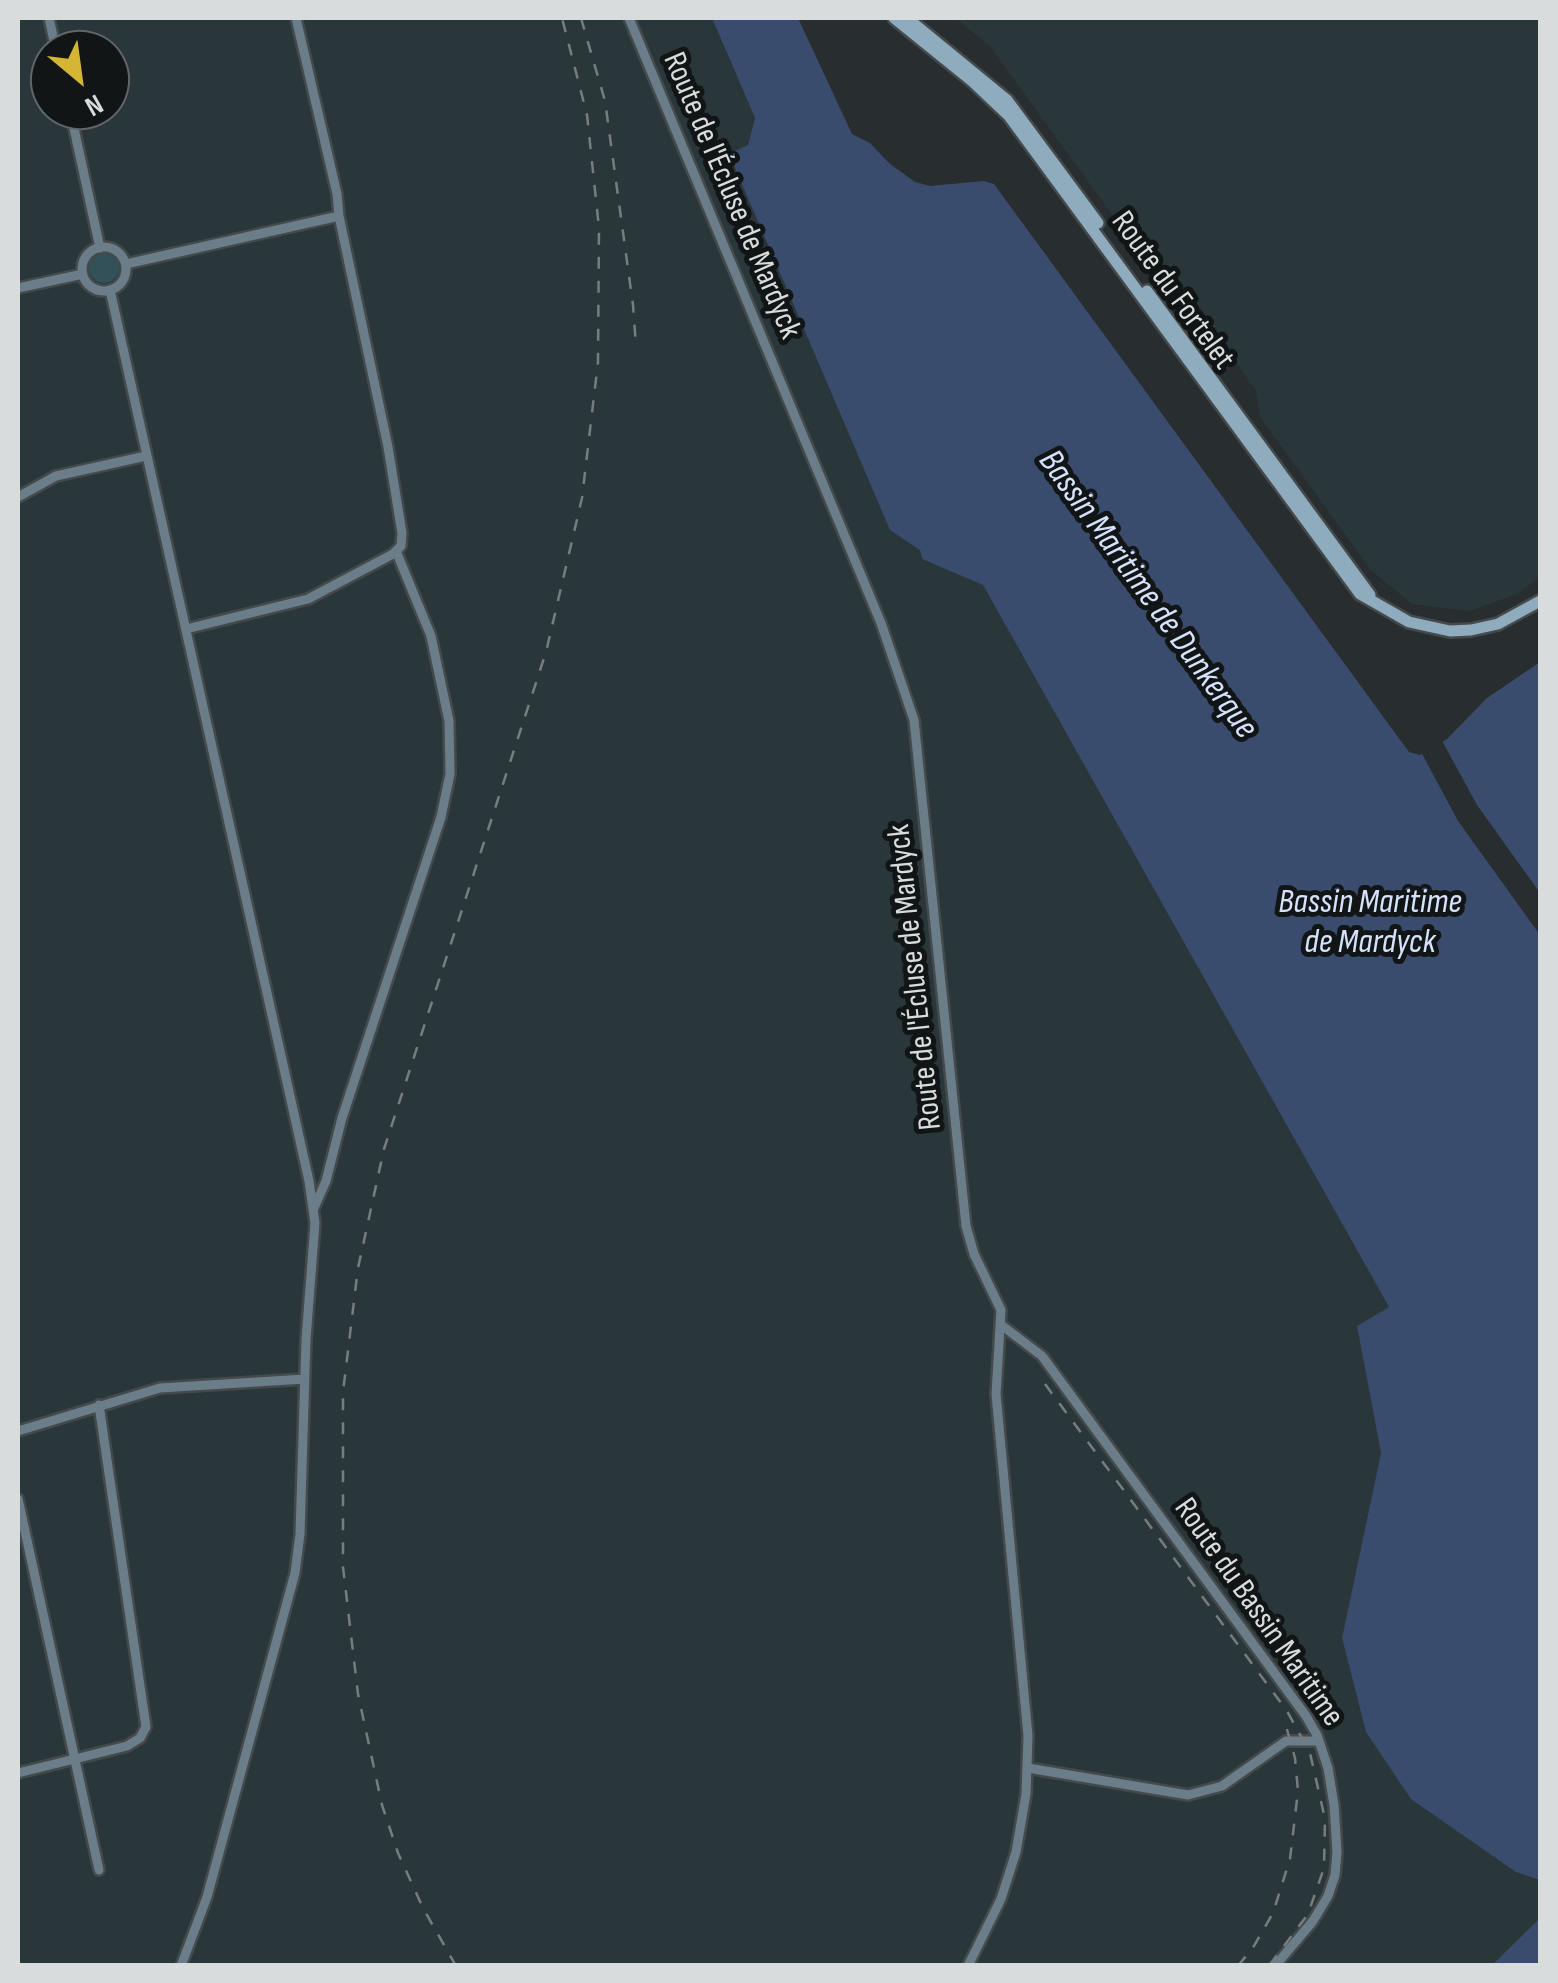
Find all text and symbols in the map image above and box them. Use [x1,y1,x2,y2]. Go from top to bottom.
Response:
north arrow [30,30,130,130]
street label: Route de l'Écluse de Mardyck [653,47,809,345]
text: N [79,87,108,123]
street label: Route du Fortelet [1102,205,1242,377]
water label: Bassin Maritime de Dunkerque [1028,443,1266,747]
street label: Route de l'Écluse de Mardyck [881,822,951,1132]
water label: Bassin Maritime de Mardyck [1278,882,1462,964]
street label: Route du Bassin Maritime [1165,1491,1351,1735]

